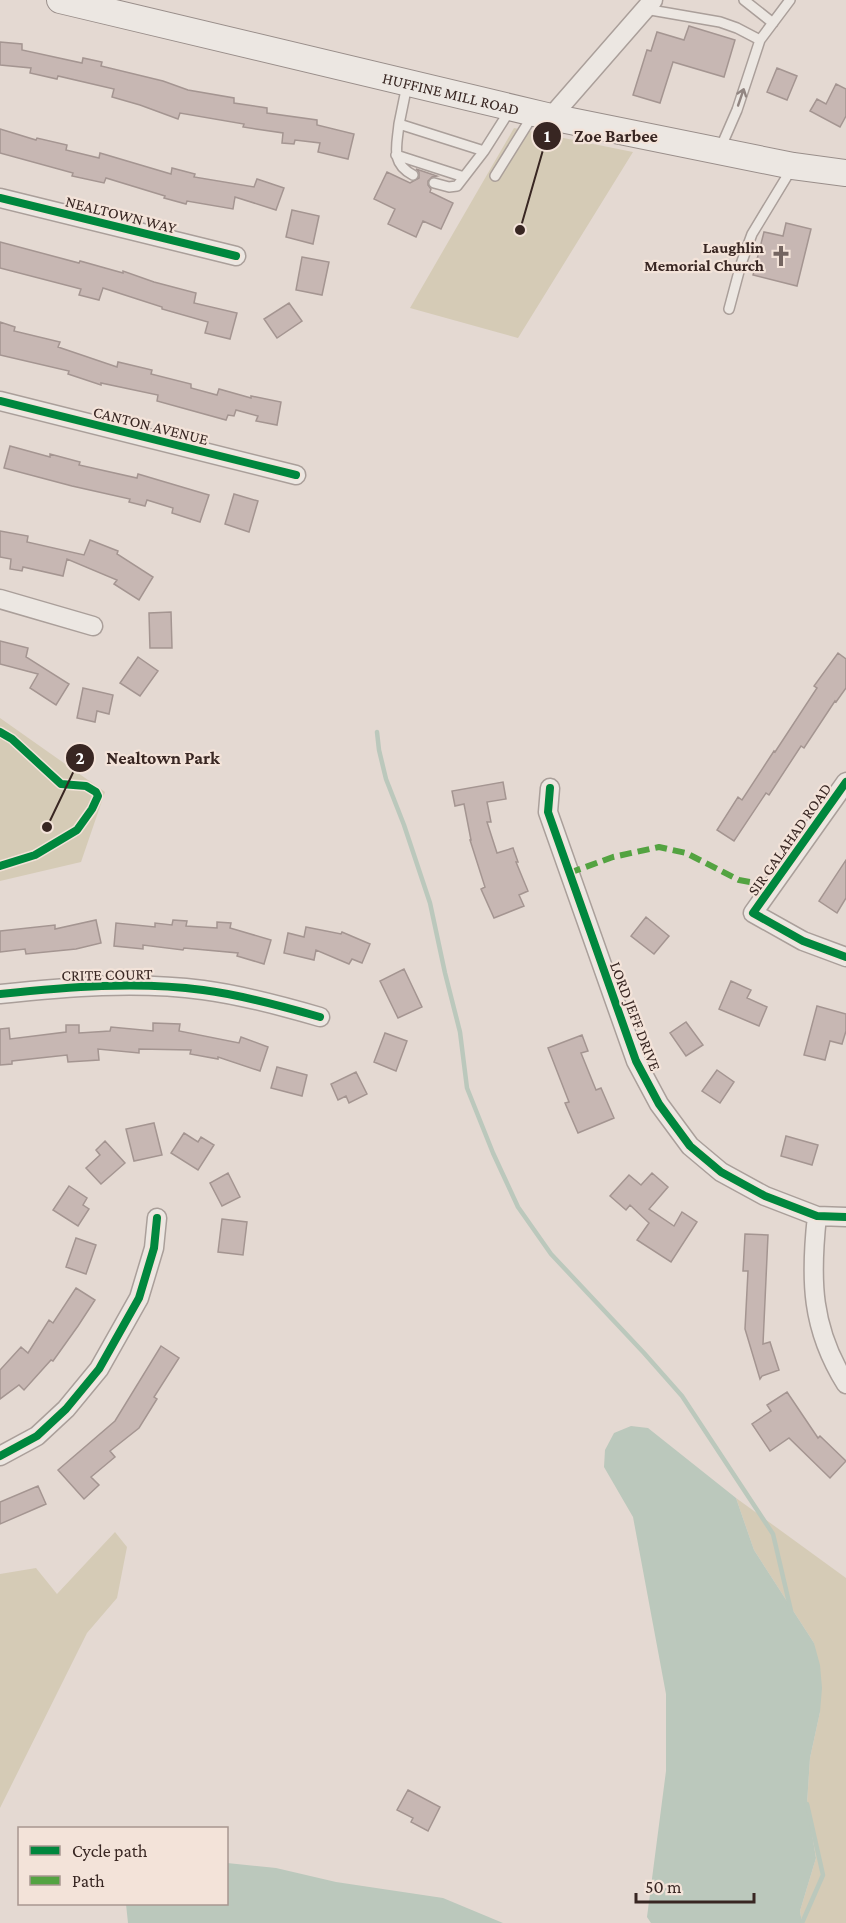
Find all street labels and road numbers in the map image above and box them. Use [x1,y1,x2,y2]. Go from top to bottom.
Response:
street label: HUFFINE MILL ROAD [381,69,521,118]
street label: NEALTOWN WAY [64,193,179,237]
street label: CANTON AVENUE [92,403,210,448]
street label: SIR GALAHAD ROAD [744,780,834,899]
street label: LORD JEFF DRIVE [606,959,664,1074]
street label: CRITE COURT [61,965,153,984]

